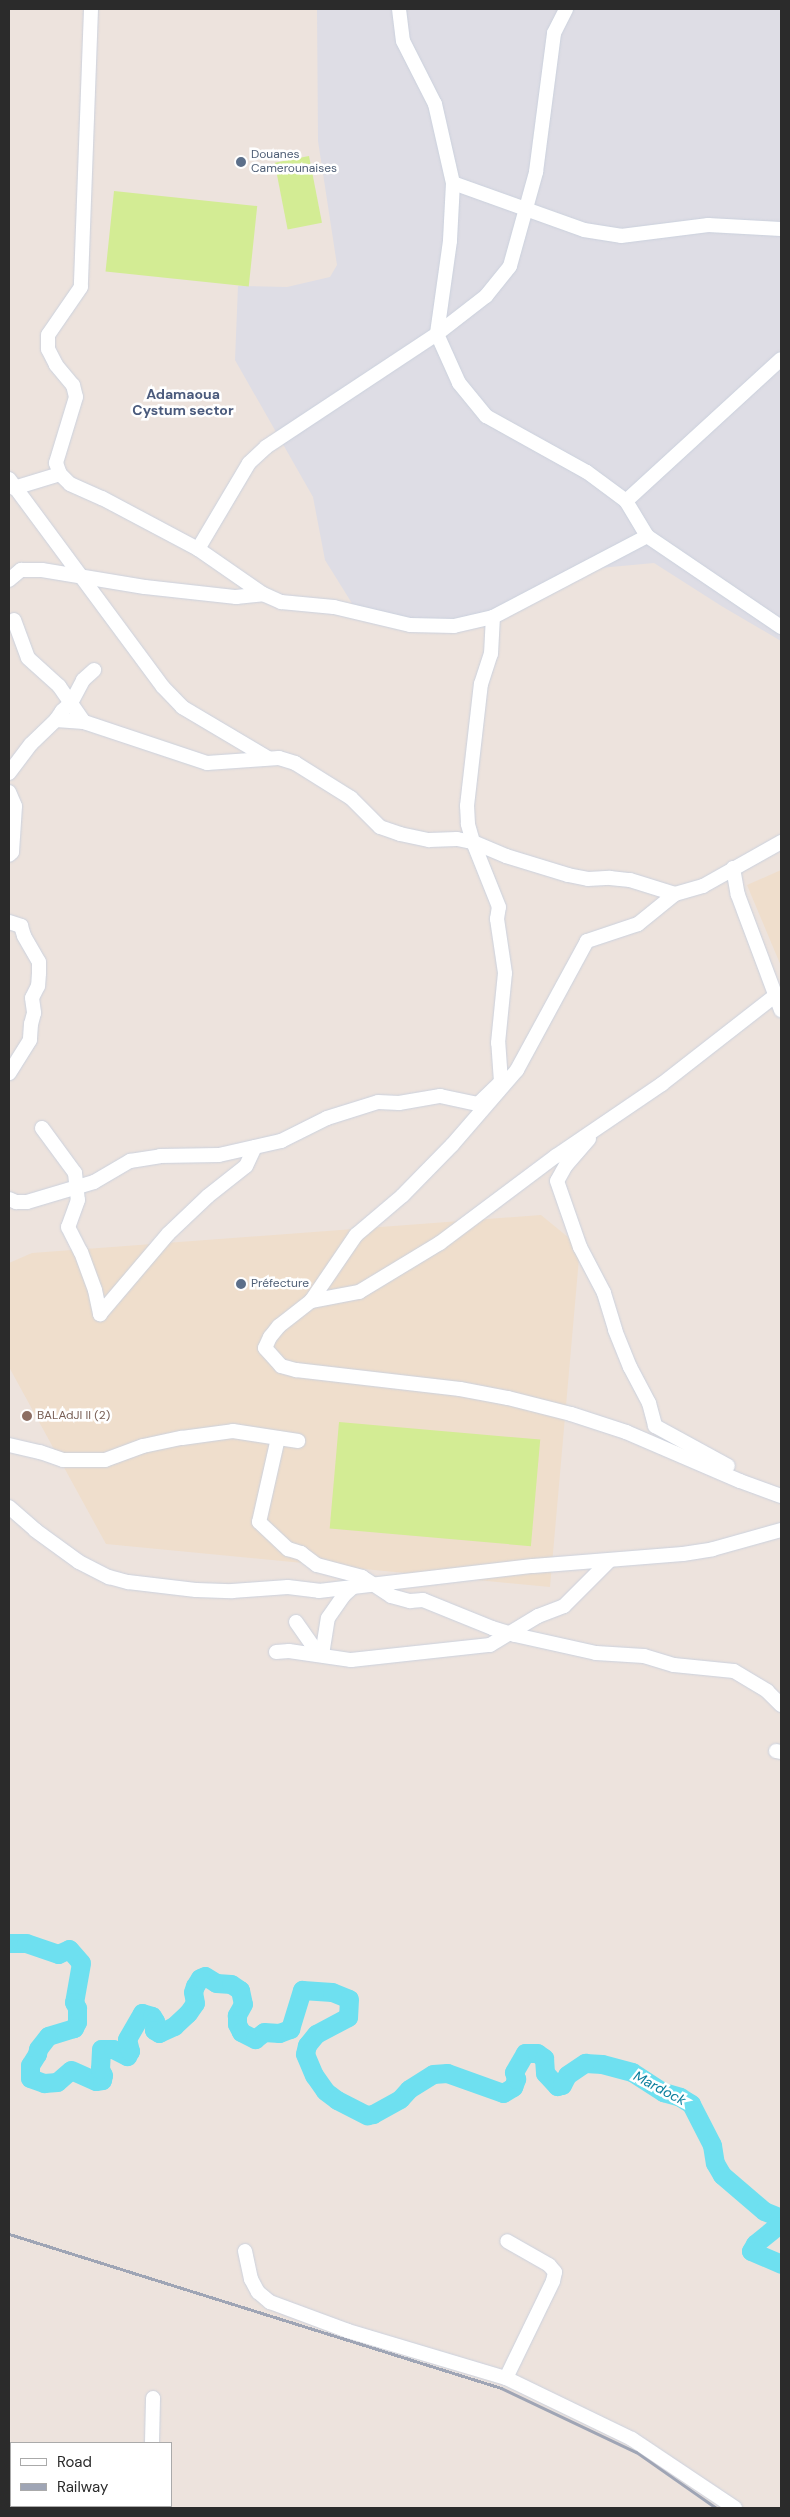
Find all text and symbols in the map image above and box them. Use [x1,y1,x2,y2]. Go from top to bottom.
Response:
place label: Douanes Camerounaises [251,148,337,176]
marker: Douanes Camerounaises [235,156,247,168]
district label: Adamaoua Cystum sector [132,386,234,418]
place label: Préfecture [251,1277,309,1291]
marker: Préfecture [235,1278,247,1290]
place label: BALAdJI II (2) [37,1409,110,1423]
marker: BALAdJI II (2) [21,1410,33,1422]
water label: Mardock [631,2067,689,2109]
legend [10,2442,172,2507]
text: Road [57,2452,92,2472]
text: Railway [57,2477,108,2497]

